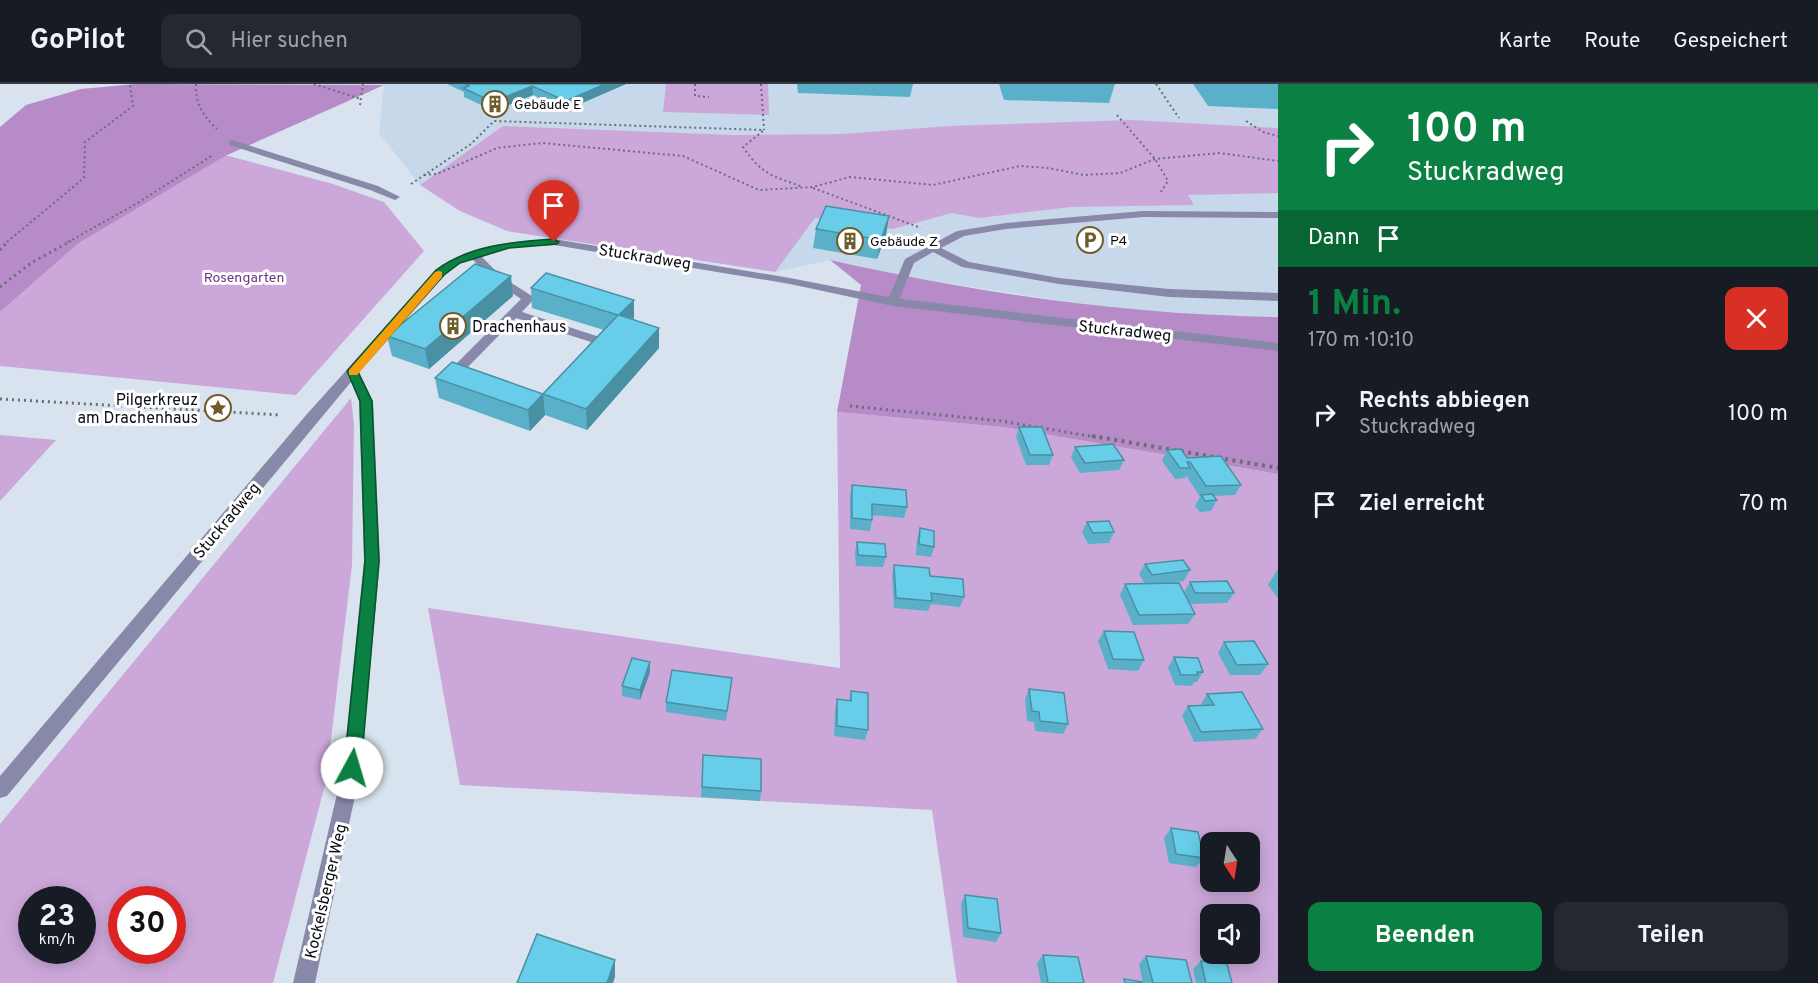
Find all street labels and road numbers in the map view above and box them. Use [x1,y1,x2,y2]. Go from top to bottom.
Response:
street label: Stuckradweg [597,241,692,275]
street label: Stuckradweg [1077,317,1172,347]
street label: Stuckradweg [190,479,265,563]
street label: Kockelsberger Weg [302,822,352,961]

